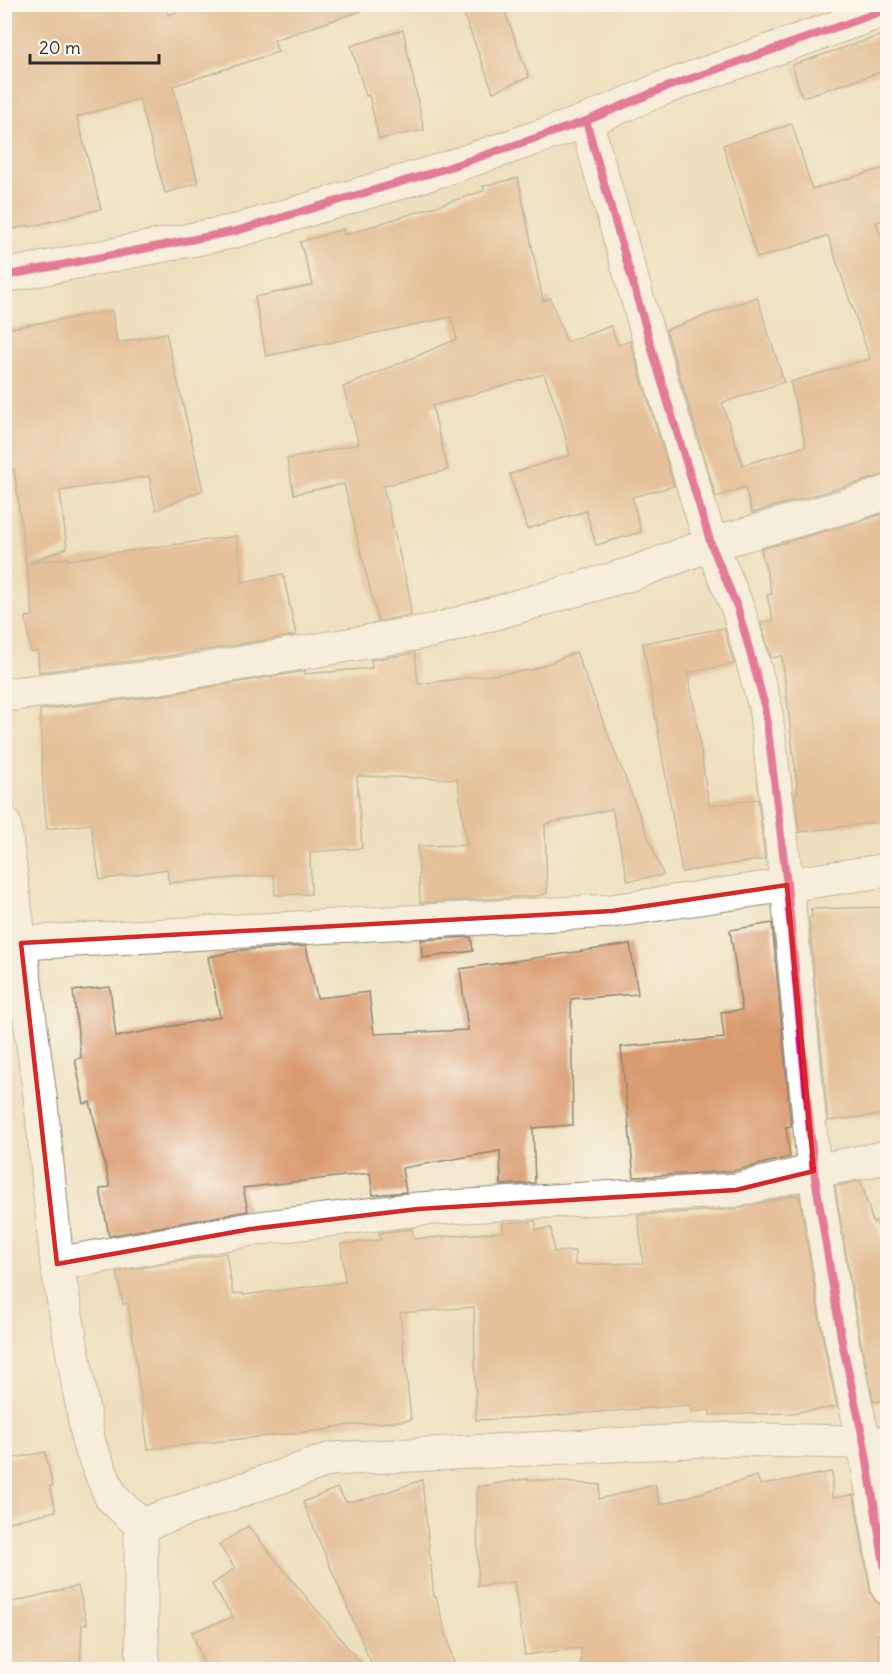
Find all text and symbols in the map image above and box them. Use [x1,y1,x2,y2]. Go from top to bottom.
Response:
scale bar [30,27,159,65]
text: 20 m [39,36,81,59]

